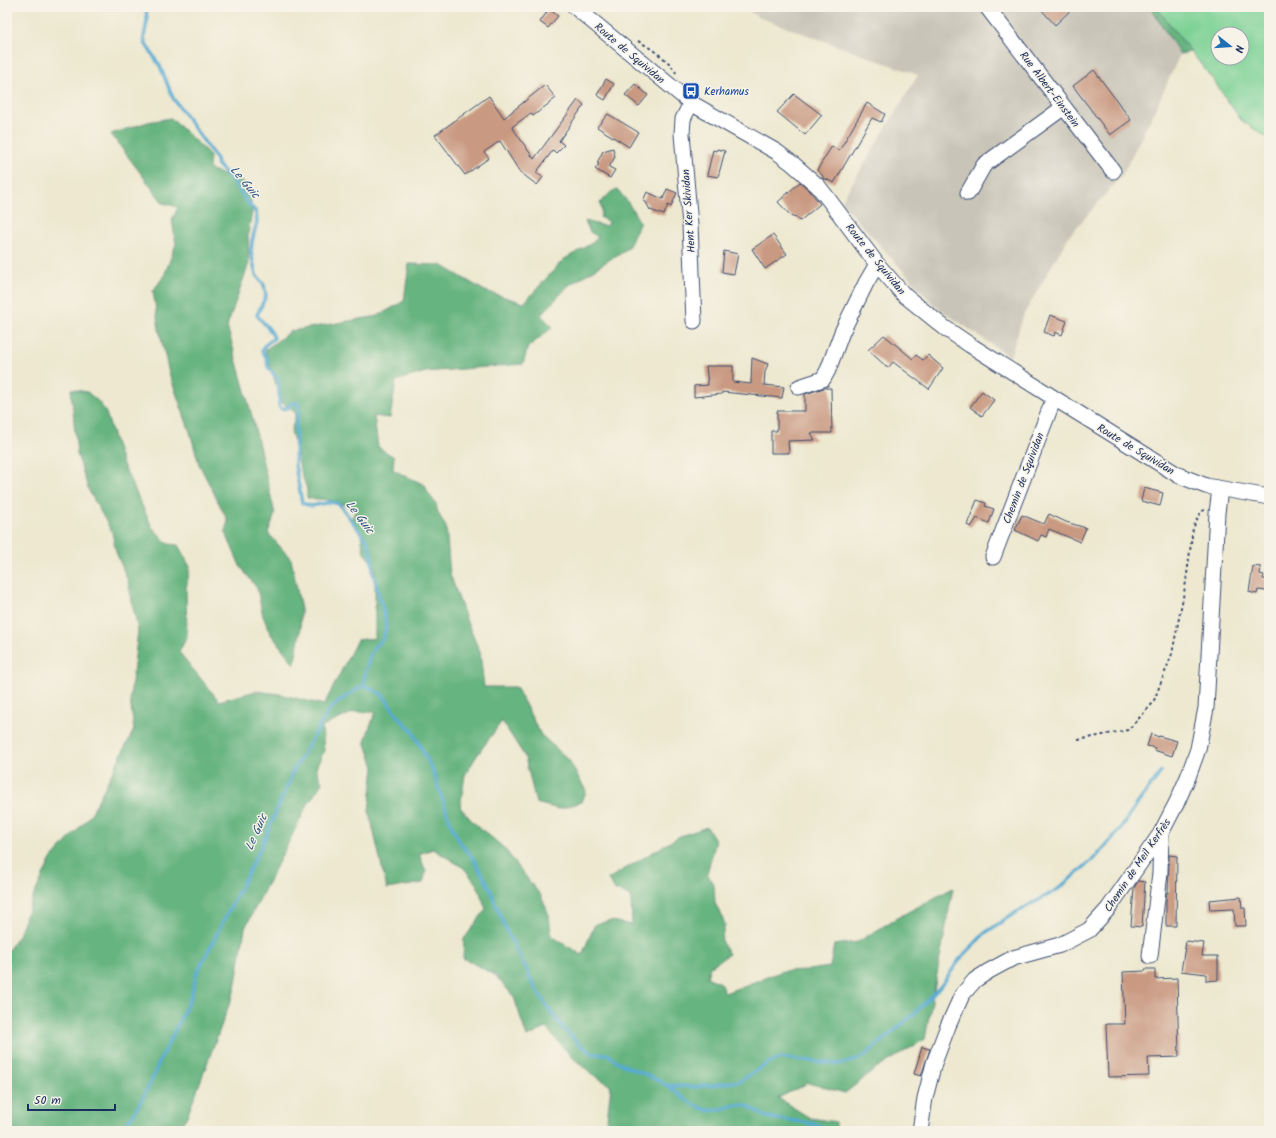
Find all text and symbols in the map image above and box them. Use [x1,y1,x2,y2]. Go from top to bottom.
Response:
street label: Route de Squividan [590,19,669,89]
north arrow [1210,26,1250,66]
text: N [1229,43,1248,55]
street label: Rue Albert-Einstein [1015,48,1084,132]
bus stop icon: Kerhamus [681,81,701,101]
place label: Kerhamus [704,83,749,101]
water label: Le Guic [225,162,265,204]
street label: Hent Ker Skividan [677,168,701,253]
street label: Route de Squividan [841,220,910,300]
street label: Route de Squividan [1093,420,1178,480]
street label: Chemin de Squividan [998,430,1050,527]
water label: Le Guic [341,496,380,540]
water label: Le Guic [240,809,274,853]
street label: Chemin de Meil Kerfrès [1100,815,1176,916]
scale bar [28,1086,115,1112]
text: 50 m [34,1091,61,1110]

